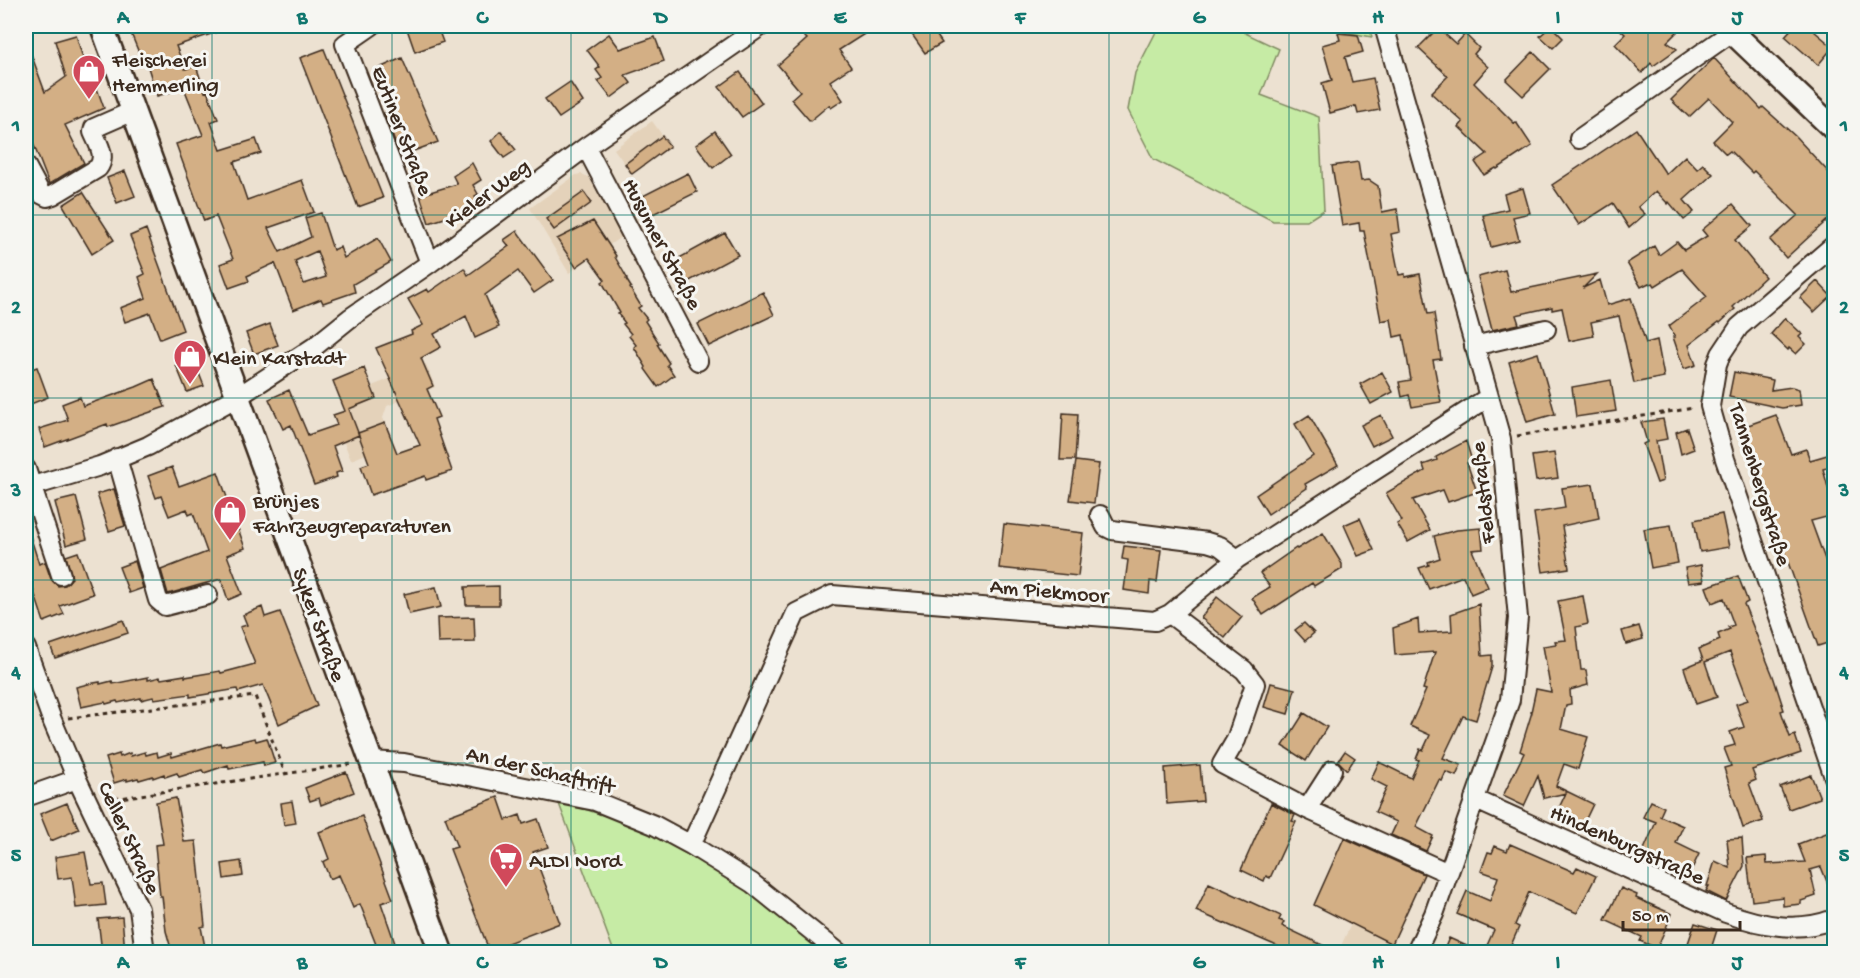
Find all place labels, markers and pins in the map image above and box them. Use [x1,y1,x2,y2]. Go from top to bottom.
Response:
place label: Fleischerei Hemmerling [111,49,219,100]
shop icon: Fleischerei Hemmerling [71,53,107,100]
shop icon: Klein Karstadt [172,338,208,385]
place label: Klein Karstadt [213,347,347,373]
place label: Brünjes Fahrzeugreparaturen [252,490,452,541]
shop icon: Brünjes Fahrzeugreparaturen [212,494,248,541]
supermarket icon: ALDI Nord [488,841,524,888]
place label: ALDI Nord [529,850,623,876]

